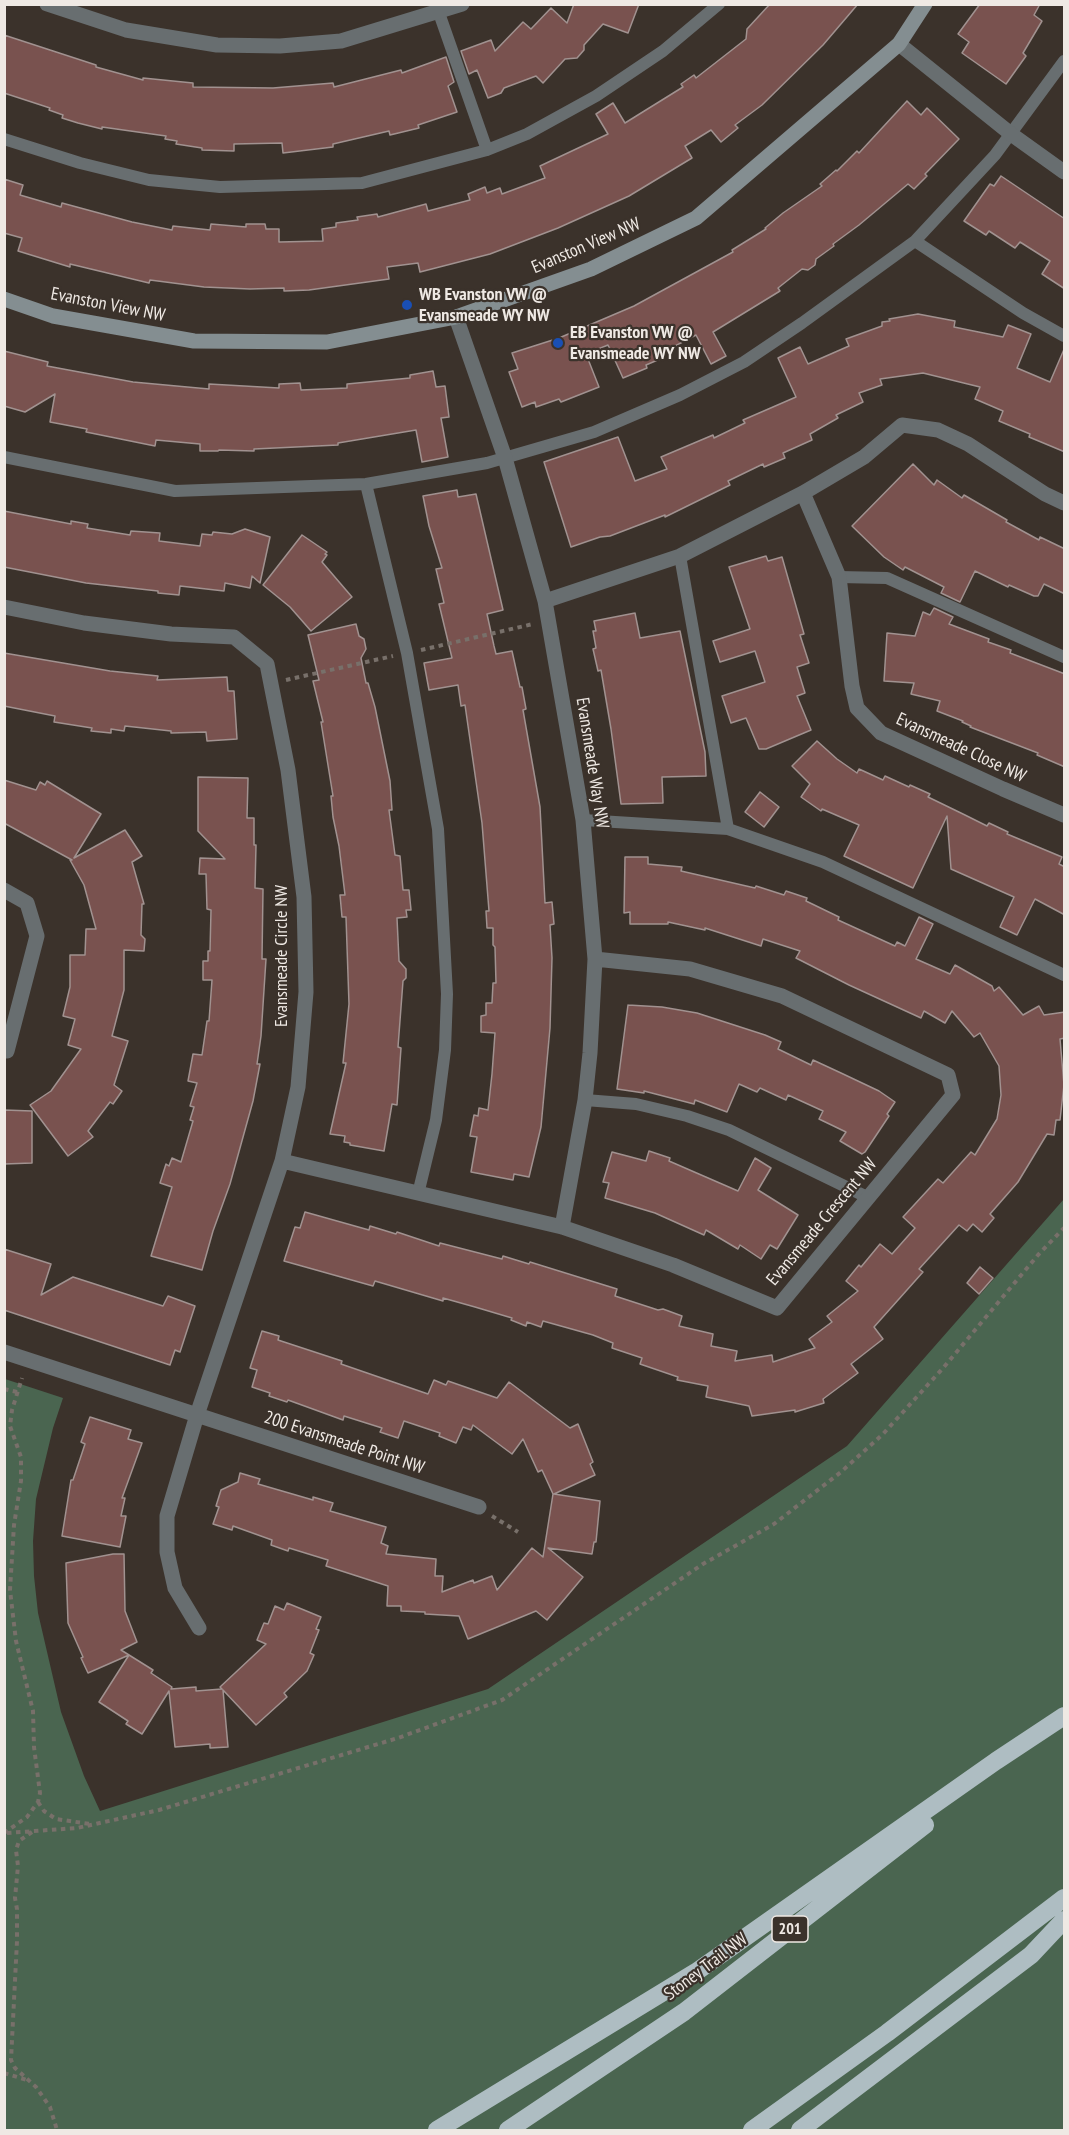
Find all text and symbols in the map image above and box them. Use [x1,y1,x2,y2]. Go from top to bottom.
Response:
street label: Evanston View NW [528,213,644,279]
street label: Evanston View NW [49,283,167,327]
place label: WB Evanston VW @ Evansmeade WY NW [419,284,550,326]
marker: WB Evanston VW @ Evansmeade WY NW [400,298,414,312]
place label: EB Evanston VW @ Evansmeade WY NW [570,322,701,364]
marker: EB Evanston VW @ Evansmeade WY NW [551,336,565,350]
street label: Evansmeade Way NW [571,696,613,830]
street label: Evansmeade Close NW [893,708,1029,788]
street label: Evansmeade Circle NW [271,885,293,1027]
street label: Evansmeade Crescent NW [762,1154,882,1290]
street label: 200 Evansmeade Point NW [261,1407,427,1479]
road number: 201 [772,1916,808,1942]
street label: Stoney Trail NW [660,1929,752,2005]

